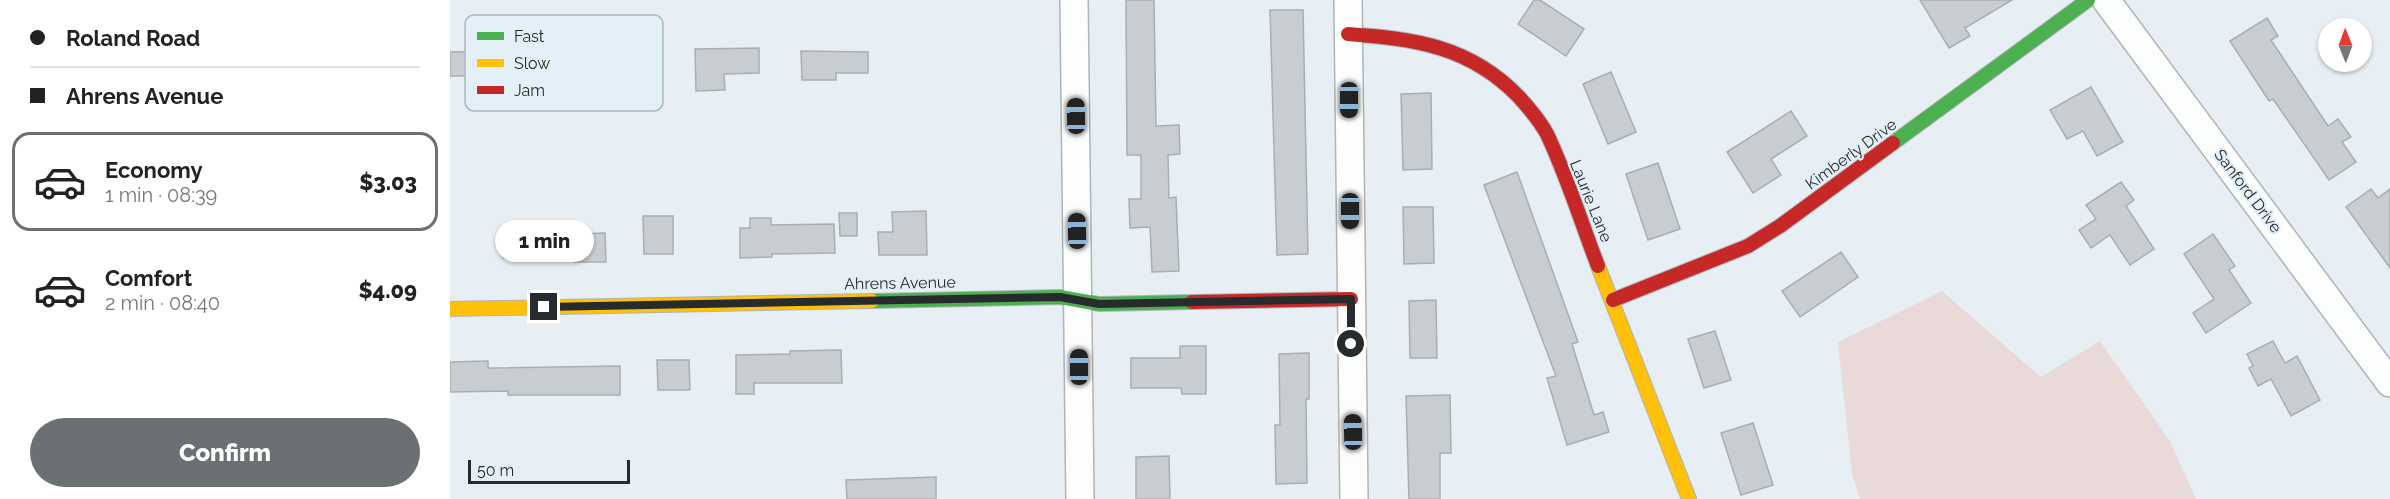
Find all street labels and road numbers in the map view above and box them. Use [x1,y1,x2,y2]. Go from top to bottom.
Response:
street label: Kimberly Drive [1802,115,1900,193]
street label: Sanford Drive [2210,145,2286,237]
street label: Laurie Lane [1566,157,1616,245]
street label: Ahrens Avenue [844,273,956,293]

